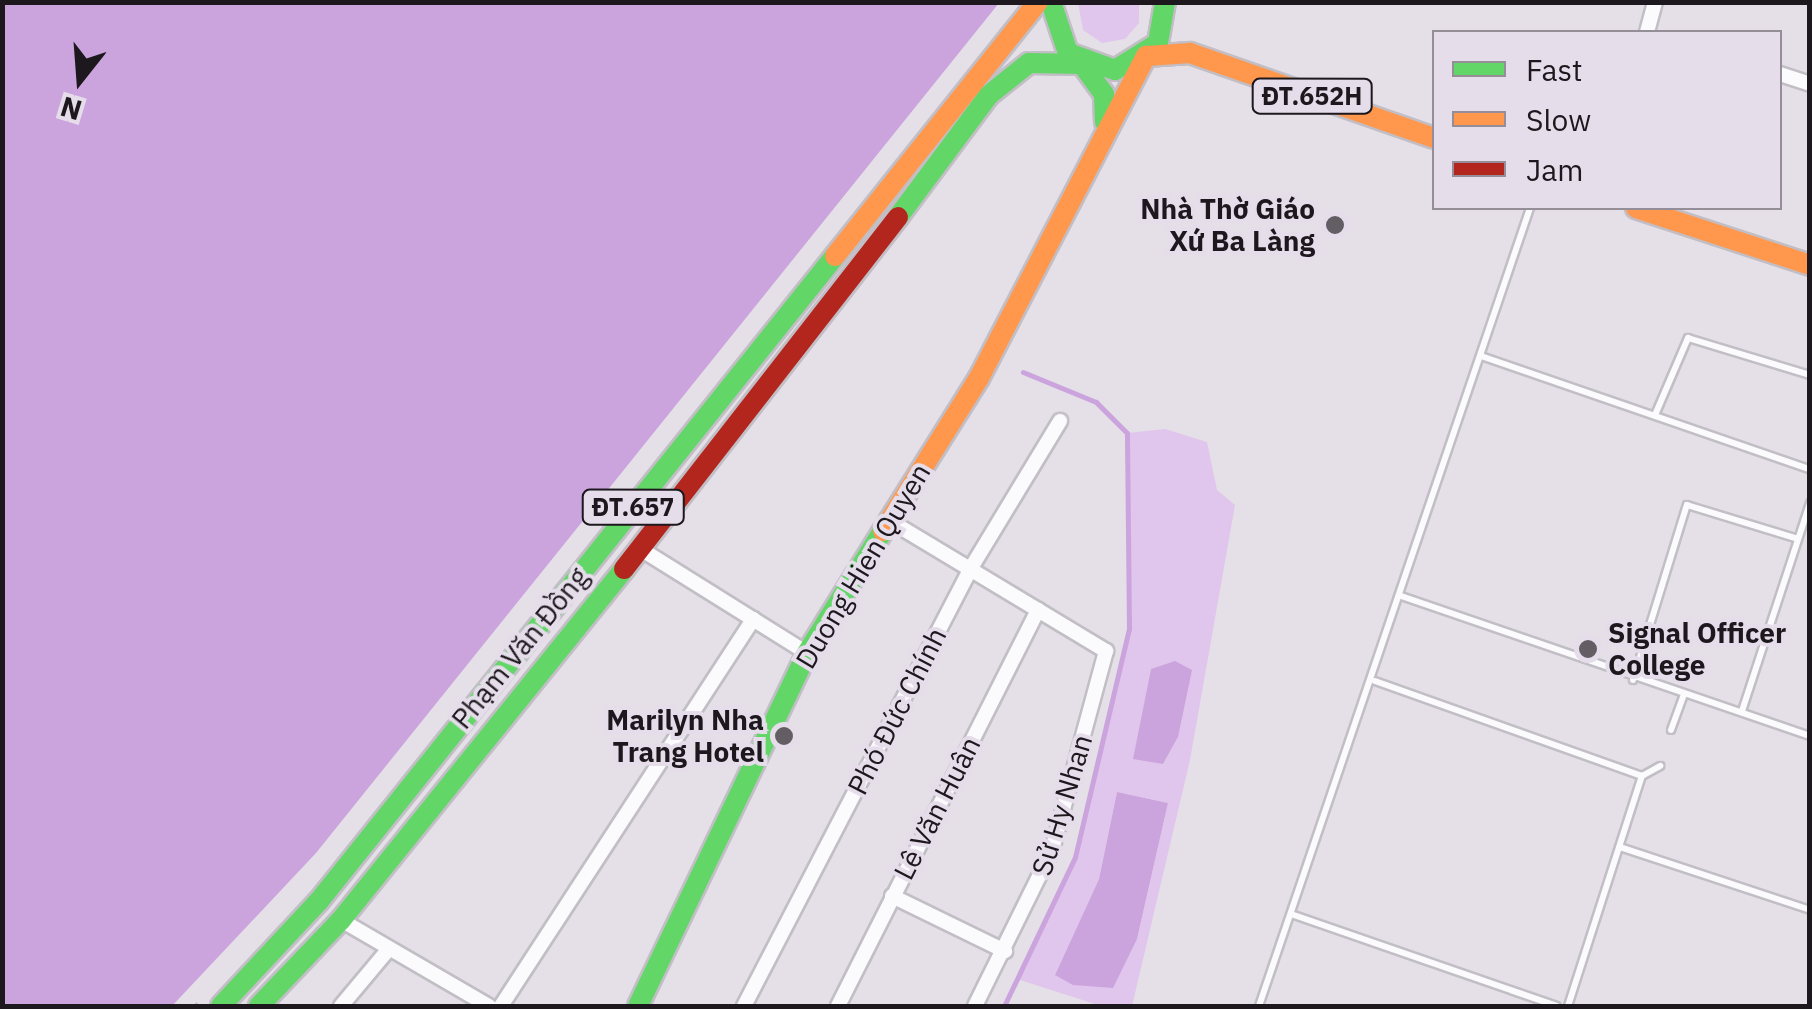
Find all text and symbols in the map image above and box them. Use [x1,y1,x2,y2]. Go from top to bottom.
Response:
north arrow [30,30,130,130]
legend [1432,30,1782,210]
text: Fast [1526,50,1583,89]
road number: ĐT.652H [1250,76,1374,116]
text: N [56,89,86,130]
text: Slow [1526,100,1591,139]
text: Jam [1526,150,1584,189]
place label: Nhà Thờ Giáo Xứ Ba Làng [1140,192,1315,258]
marker: Nhà Thờ Giáo Xứ Ba Làng [1324,214,1346,236]
street label: Duong Hien Quyen [789,457,937,675]
road number: ĐT.657 [580,487,686,527]
street label: Phạm Văn Đồng [445,561,595,735]
place label: Signal Officer College [1608,616,1786,682]
street label: Phó Đức Chính [841,622,953,800]
marker: Signal Officer College [1577,638,1599,660]
place label: Marilyn Nha Trang Hotel [606,703,764,769]
marker: Marilyn Nha Trang Hotel [773,725,795,747]
street label: Sử Hy Nhan [1025,730,1099,880]
street label: Lê Văn Huân [887,731,987,885]

